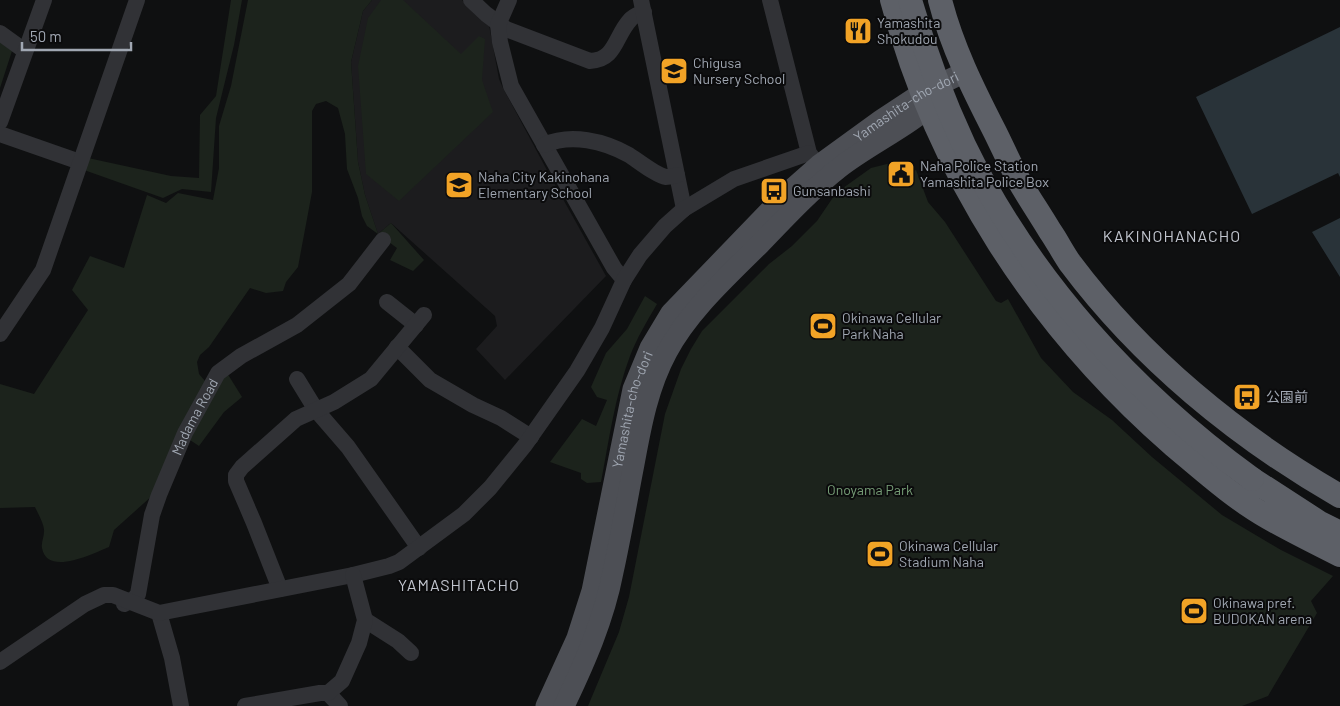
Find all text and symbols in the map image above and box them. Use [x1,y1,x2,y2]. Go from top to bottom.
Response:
place label: Yamashita Shokudou [877,14,940,47]
restaurant icon: Yamashita Shokudou [843,16,873,46]
scale bar [22,20,131,52]
text: 50 m [30,27,62,45]
place label: Chigusa Nursery School [693,54,785,87]
school or university icon: Chigusa Nursery School [659,56,689,86]
street label: Yamashita-cho-dori [850,67,961,145]
place label: Naha Police Station Yamashita Police Box [920,157,1049,190]
public building icon: Naha Police Station Yamashita Police Box [886,159,916,189]
place label: Naha City Kakinohana Elementary School [478,168,609,201]
school or university icon: Naha City Kakinohana Elementary School [444,170,474,200]
bus stop icon: Gunsanbashi [759,176,789,206]
place label: Gunsanbashi [793,182,871,199]
district label: KAKINOHANACHO [1103,226,1241,245]
place label: Okinawa Cellular Park Naha [842,309,941,342]
sports icon: Okinawa Cellular Park Naha [808,311,838,341]
street label: Yamashita-cho-dori [608,348,656,470]
street label: Madama Road [168,375,221,458]
bus stop icon: 公園前 [1232,382,1262,412]
place label: 公園前 [1266,388,1308,405]
park label: Onoyama Park [827,481,913,498]
place label: Okinawa Cellular Stadium Naha [899,537,998,570]
sports icon: Okinawa Cellular Stadium Naha [865,539,895,569]
district label: YAMASHITACHO [398,575,520,594]
place label: Okinawa pref. BUDOKAN arena [1213,594,1312,627]
sports icon: Okinawa pref. BUDOKAN arena [1179,596,1209,626]

